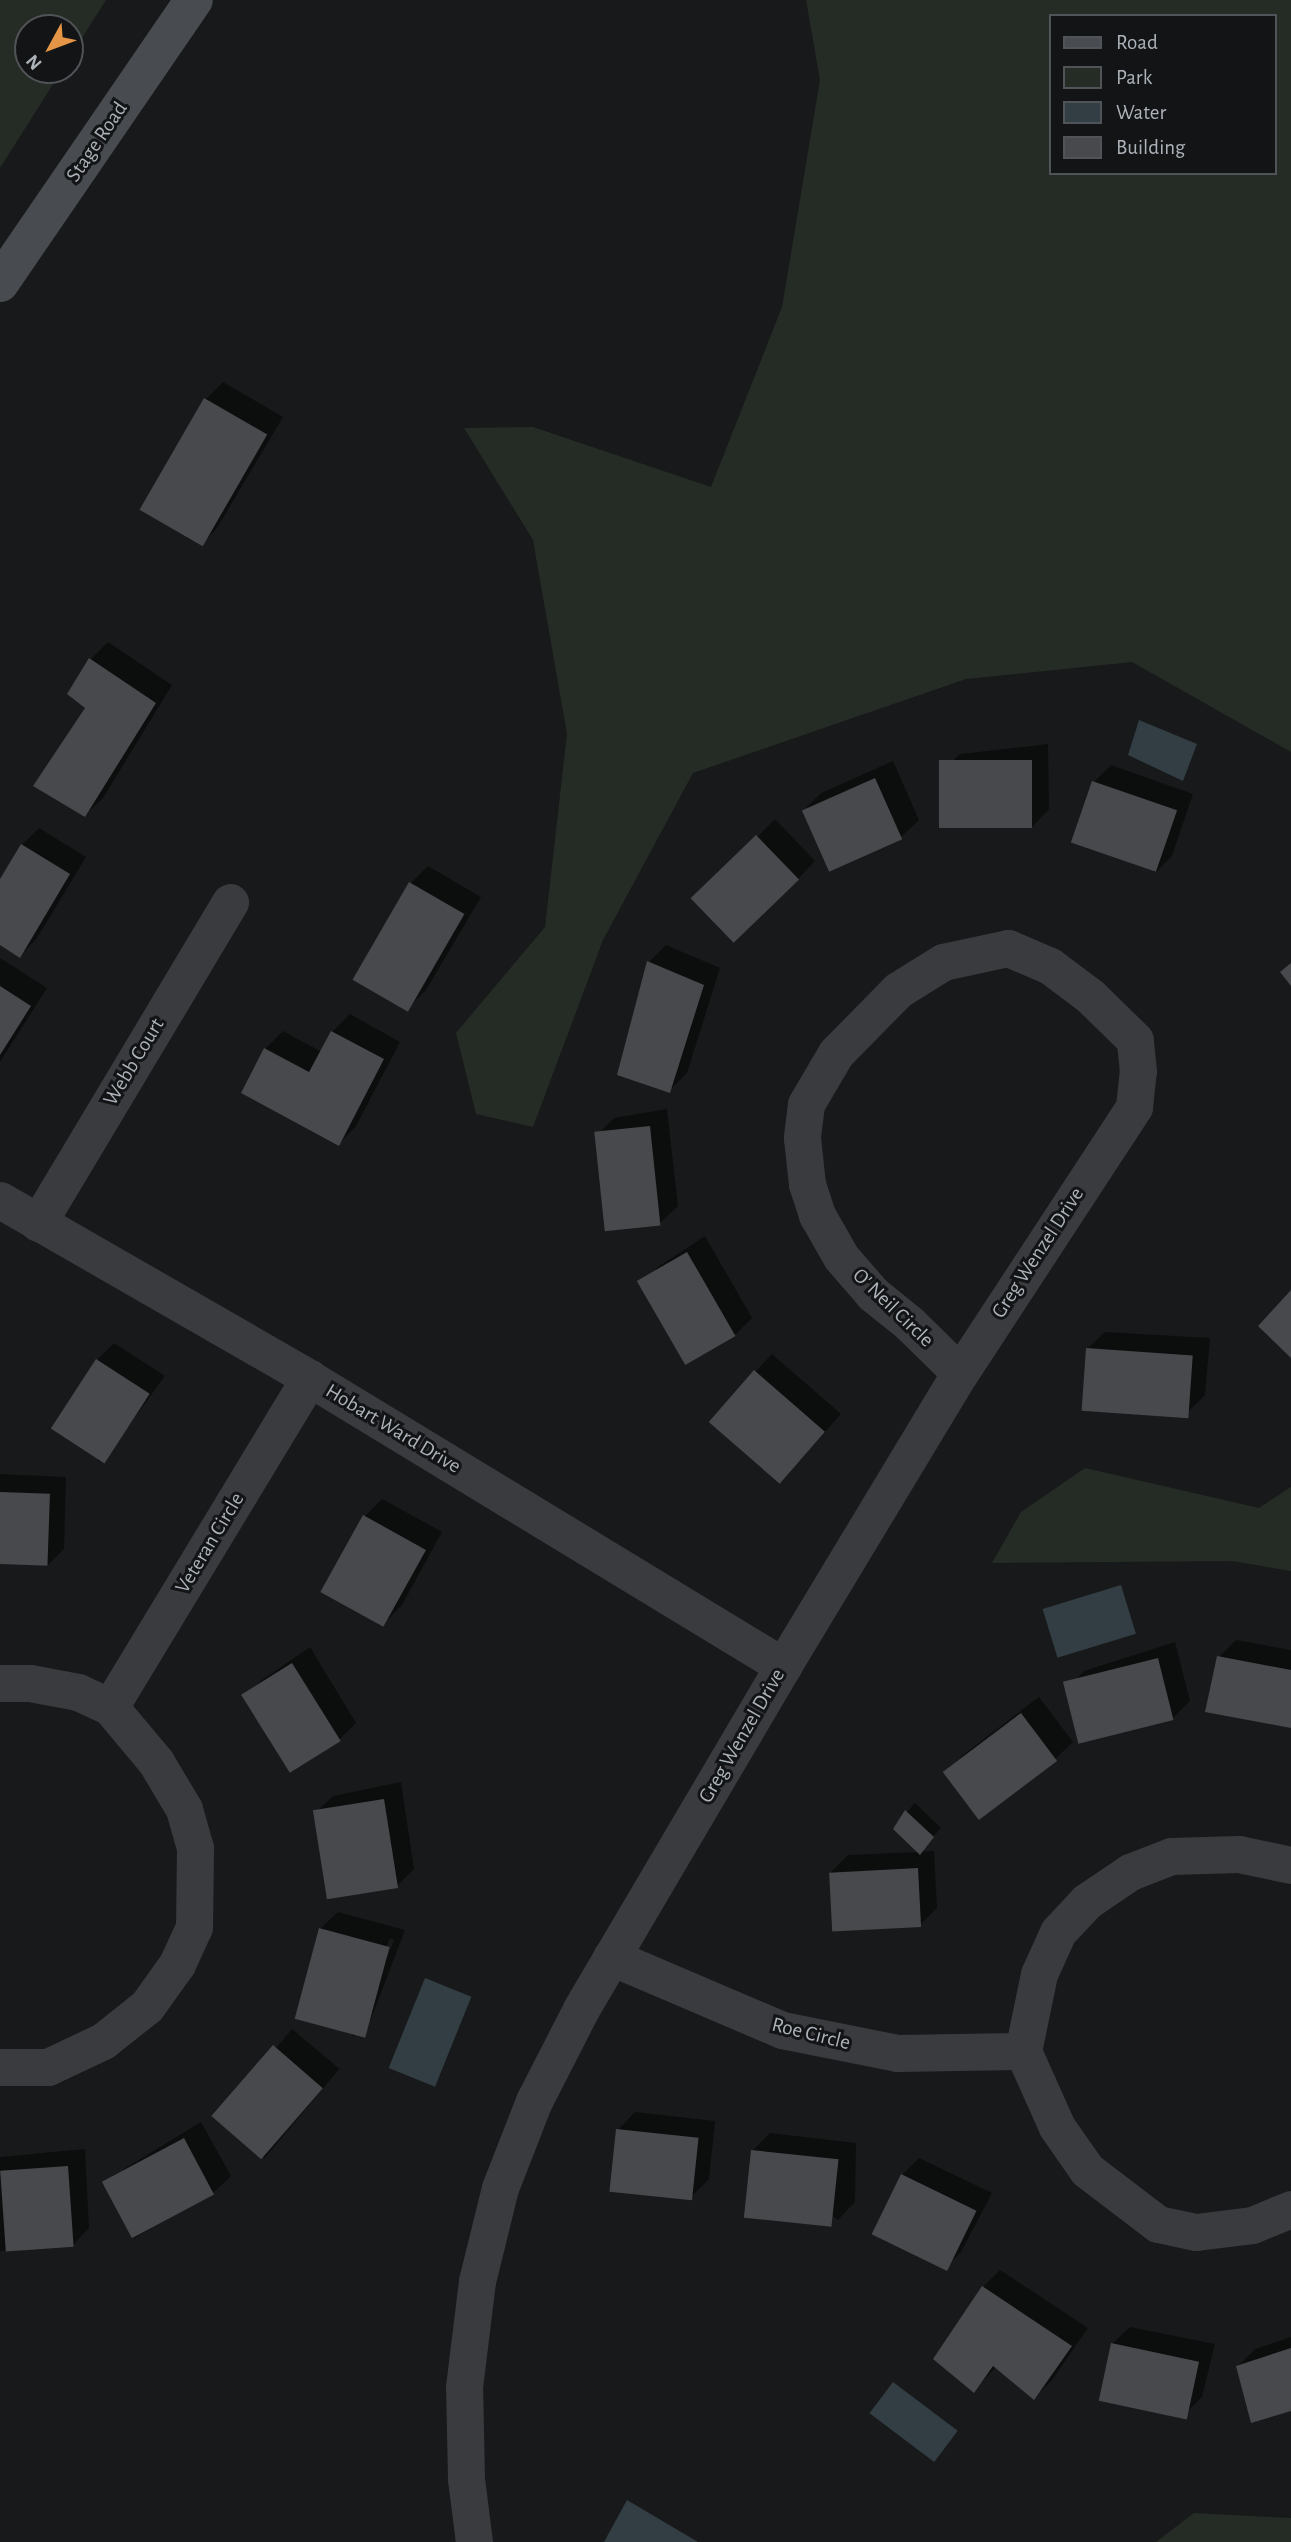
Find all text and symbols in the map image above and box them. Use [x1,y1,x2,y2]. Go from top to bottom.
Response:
north arrow [14,14,84,84]
legend [1050,14,1277,175]
text: Road [1116,32,1158,53]
text: N [23,51,46,73]
text: Park [1116,67,1152,88]
street label: Stage Road [61,97,133,187]
text: Water [1116,102,1166,123]
text: Building [1116,137,1185,158]
street label: Webb Court [98,1014,170,1110]
street label: Greg Wenzel Drive [986,1183,1090,1323]
street label: O' Neil Circle [847,1263,939,1353]
street label: Hobart Ward Drive [321,1379,465,1479]
street label: Veteran Circle [170,1488,250,1598]
street label: Greg Wenzel Drive [693,1664,791,1808]
street label: Roe Circle [769,2012,853,2056]

